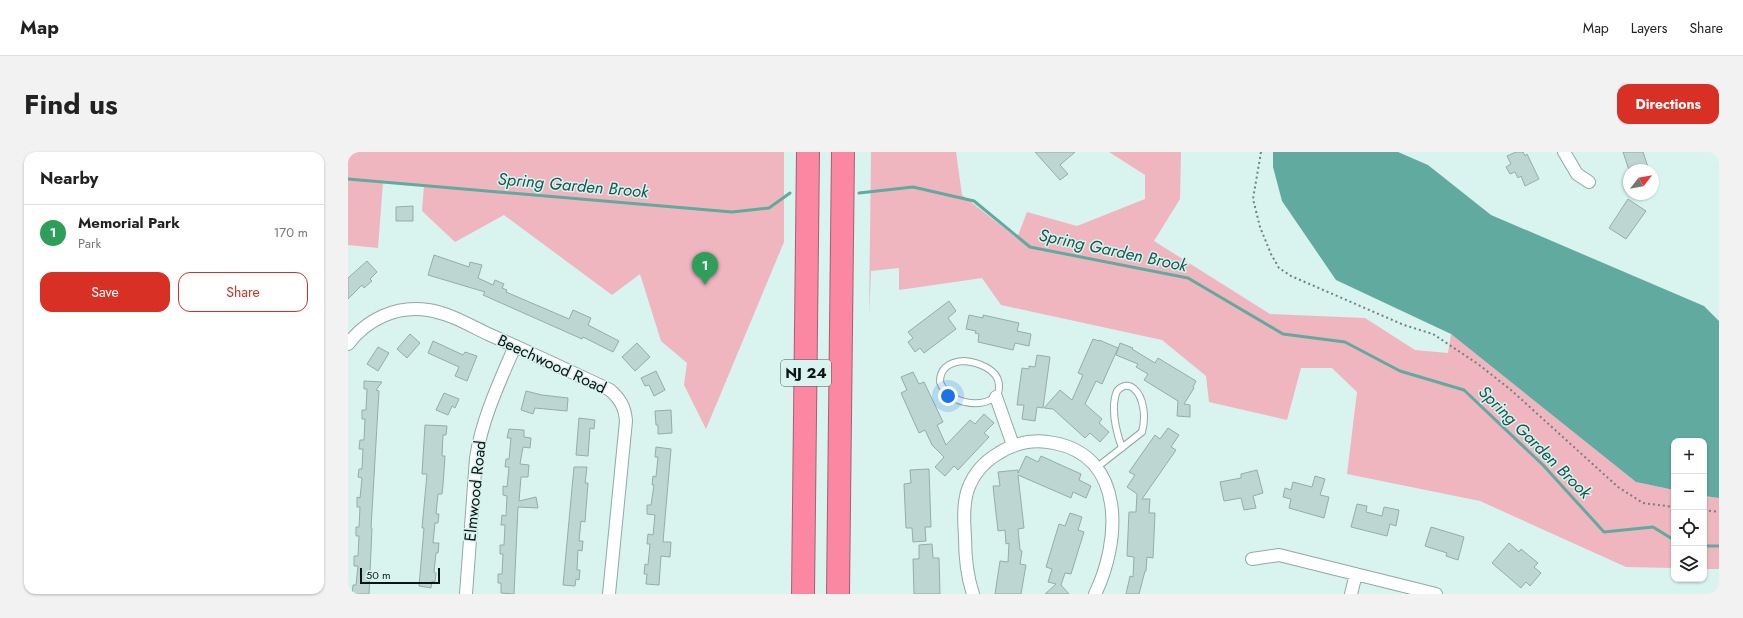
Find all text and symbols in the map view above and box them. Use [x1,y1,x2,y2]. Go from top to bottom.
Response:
text: Map [20,14,59,41]
text: Map [1583,18,1609,38]
text: Layers [1631,18,1667,38]
text: Share [1689,18,1723,38]
text: Find us [24,84,118,125]
button: Directions [1617,84,1719,124]
north arrow [1623,164,1659,200]
text: Nearby [40,166,98,190]
water label: Spring Garden Brook [497,166,650,204]
text: Memorial Park [78,212,180,234]
text: 1 [50,223,56,242]
text: 170 m [273,223,308,242]
water label: Spring Garden Brook [1037,223,1190,278]
text: Park [78,234,101,253]
pin: 1 [692,252,718,285]
button: Save [40,272,170,312]
button: Share [178,272,308,312]
street label: Beechwood Road [494,329,610,399]
road number: NJ 24 [781,360,831,386]
water label: Spring Garden Brook [1473,380,1597,504]
your location [938,386,958,406]
map controls [1671,438,1707,582]
button: + [1671,438,1707,474]
street label: Elmwood Road [458,439,492,543]
button: − [1671,474,1707,510]
button: locate [1671,510,1707,546]
button: layers [1671,546,1707,582]
scale bar [360,566,440,585]
text: 50 m [366,567,391,583]

